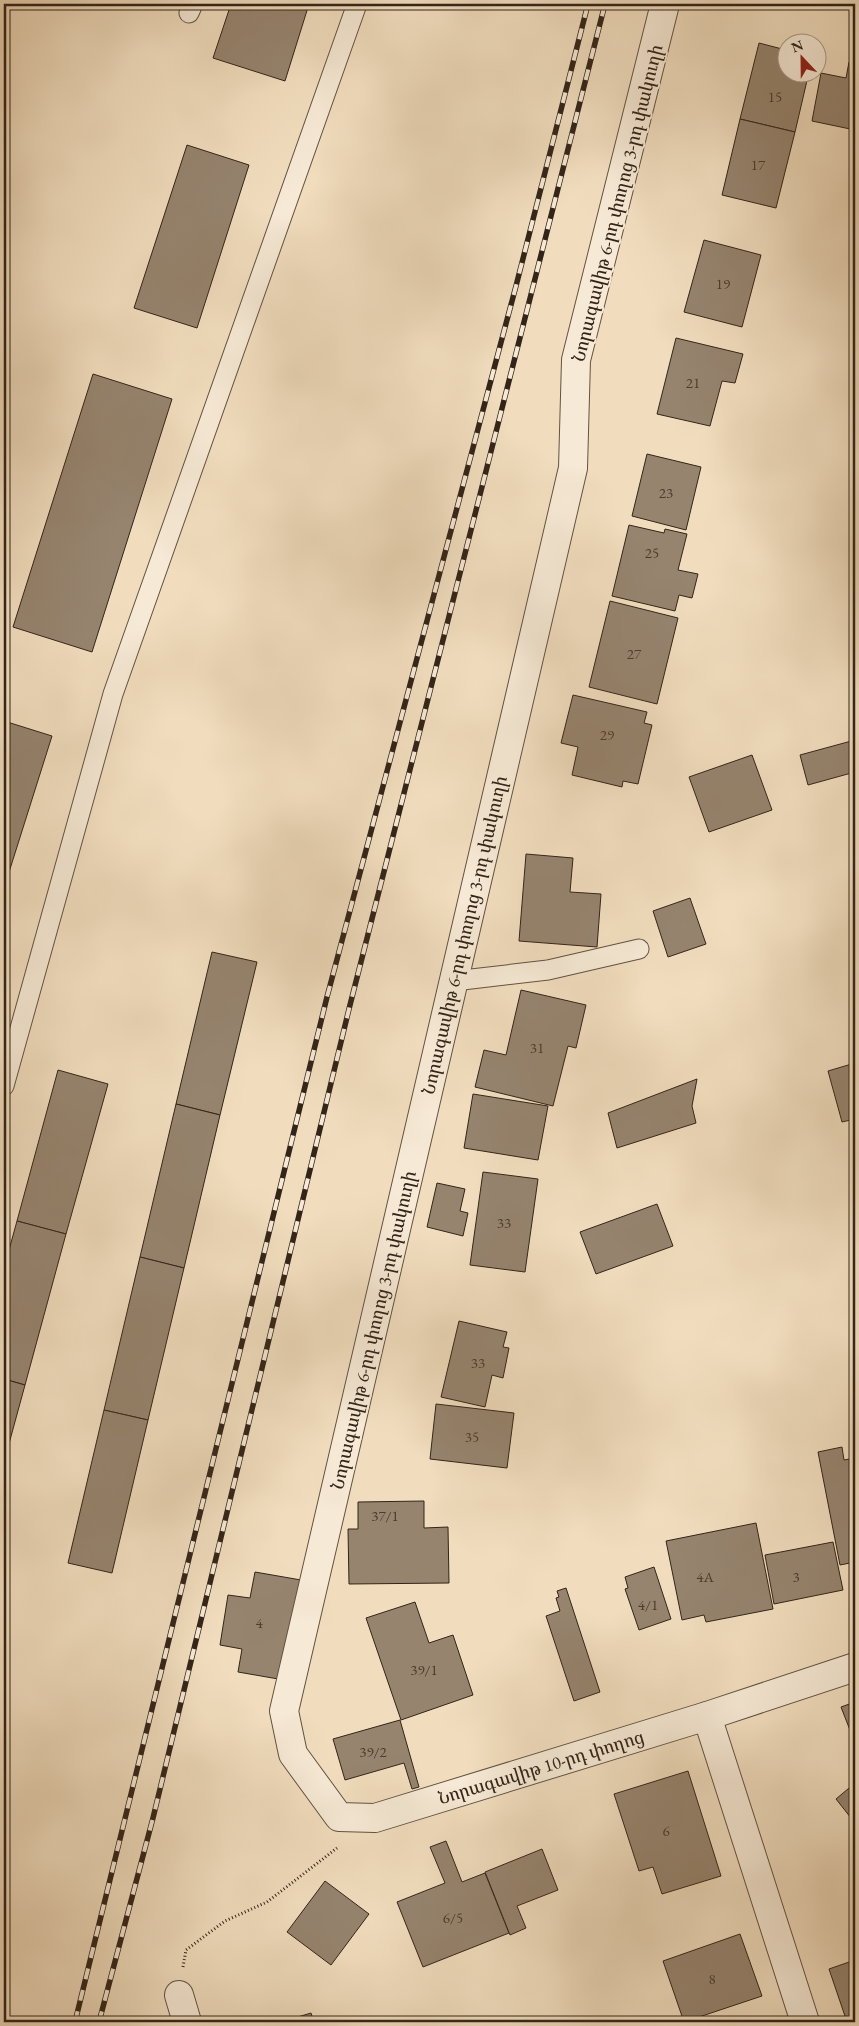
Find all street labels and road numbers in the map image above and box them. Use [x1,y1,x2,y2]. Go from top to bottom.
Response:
street label: Նորագավիթ 6-րդ փողոց 3-րդ փակուղի [566,42,668,364]
street label: Նորագավիթ 6-րդ փողոց 3-րդ փակուղի [416,773,512,1097]
street label: Նորագավիթ 6-րդ փողոց 3-րդ փակուղի [325,1168,421,1492]
street label: Նորագավիթ 10-րդ փողոց [435,1725,647,1809]

